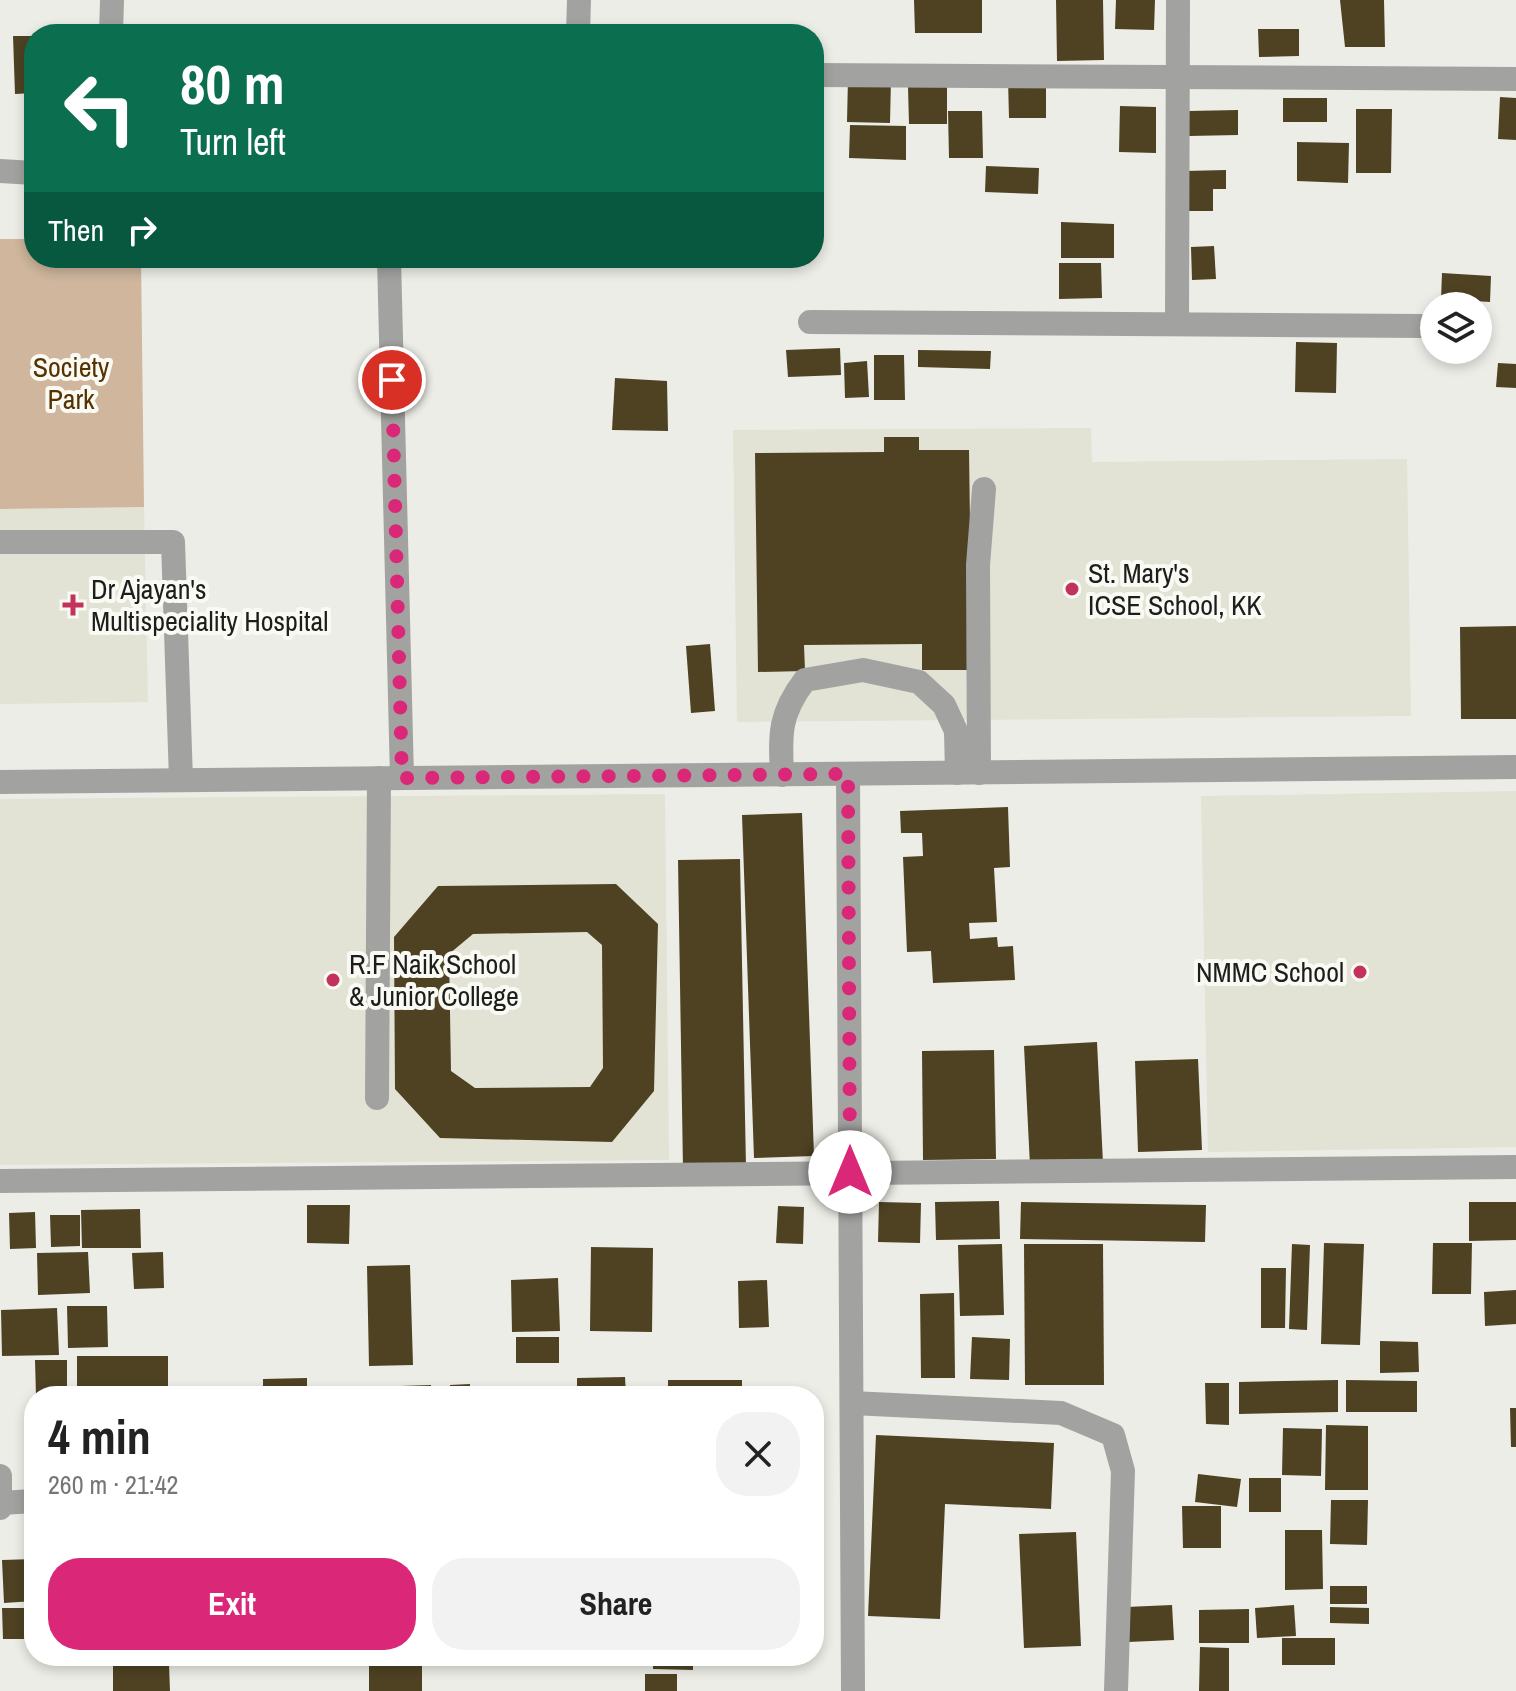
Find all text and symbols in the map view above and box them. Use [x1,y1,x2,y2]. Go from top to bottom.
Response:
text: 80 m [180,46,285,121]
icon: left [48,56,152,160]
text: Turn left [180,118,286,166]
icon: right [120,208,164,252]
text: Then [48,210,104,250]
map controls [1420,292,1492,364]
button: layers [1420,292,1492,364]
pin [358,346,426,414]
park label: Society Park [33,348,110,418]
icon: arrive [370,358,414,402]
place label: St. Mary's ICSE School, KK [1088,554,1262,624]
place label: Dr Ajayan's Multispeciality Hospital [91,570,328,640]
marker: St. Mary's ICSE School, KK [1063,580,1081,598]
marker: Dr Ajayan's Multispeciality Hospital [62,594,84,616]
place label: R.F Naik School & Junior College [349,945,519,1015]
place label: NMMC School [1196,953,1344,991]
marker: NMMC School [1351,963,1369,981]
marker: R.F Naik School & Junior College [324,971,342,989]
position arrow [808,1130,892,1214]
text: 4 min [48,1404,151,1469]
button: close [716,1412,800,1496]
text: 260 m · 21:42 [48,1467,178,1502]
button: Exit [48,1558,416,1650]
button: Share [432,1558,800,1650]

